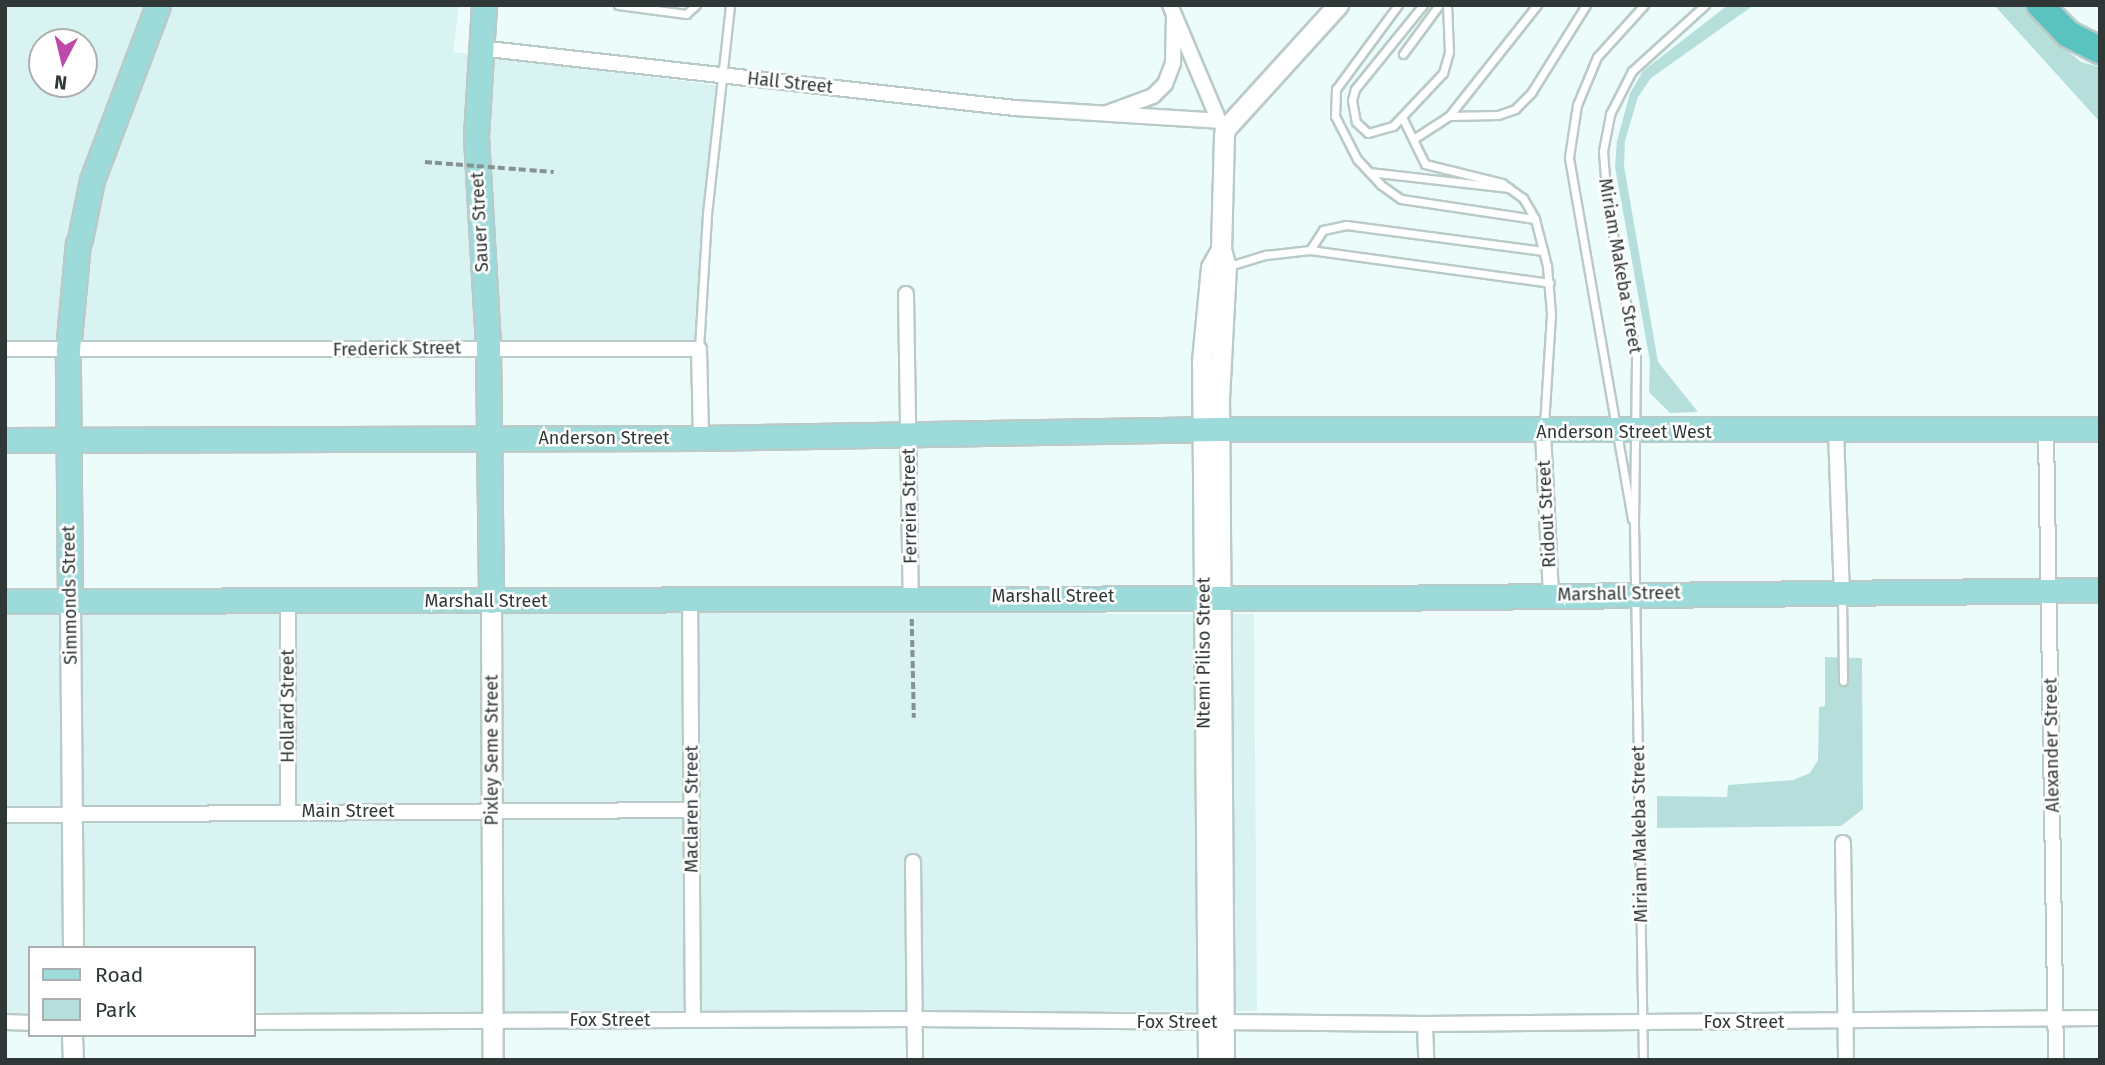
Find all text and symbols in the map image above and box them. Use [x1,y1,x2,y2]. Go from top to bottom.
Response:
north arrow [28,28,98,98]
street label: Hall Street [746,68,834,98]
text: N [53,70,68,95]
street label: Sauer Street [467,171,493,273]
street label: Miriam Makeba Street [1594,177,1646,355]
street label: Frederick Street [333,337,461,361]
street label: Anderson Street West [1536,421,1712,443]
street label: Anderson Street [538,427,670,449]
street label: Ferreira Street [898,448,922,564]
street label: Ridout Street [1533,460,1561,568]
street label: Simmonds Street [58,525,82,665]
street label: Ntemi Piliso Street [1193,577,1215,729]
street label: Marshall Street [1557,582,1681,606]
street label: Marshall Street [991,585,1115,607]
street label: Marshall Street [424,590,548,612]
street label: Hollard Street [277,649,299,763]
street label: Pixley Seme Street [481,674,503,826]
street label: Alexander Street [2040,677,2064,813]
street label: Maclaren Street [681,745,703,873]
street label: Miriam Makeba Street [1628,745,1652,923]
street label: Main Street [301,800,395,822]
legend [28,946,256,1037]
text: Road [95,962,143,988]
text: Park [95,997,136,1023]
street label: Fox Street [570,1009,650,1031]
street label: Fox Street [1137,1011,1217,1033]
street label: Fox Street [1704,1011,1784,1033]

